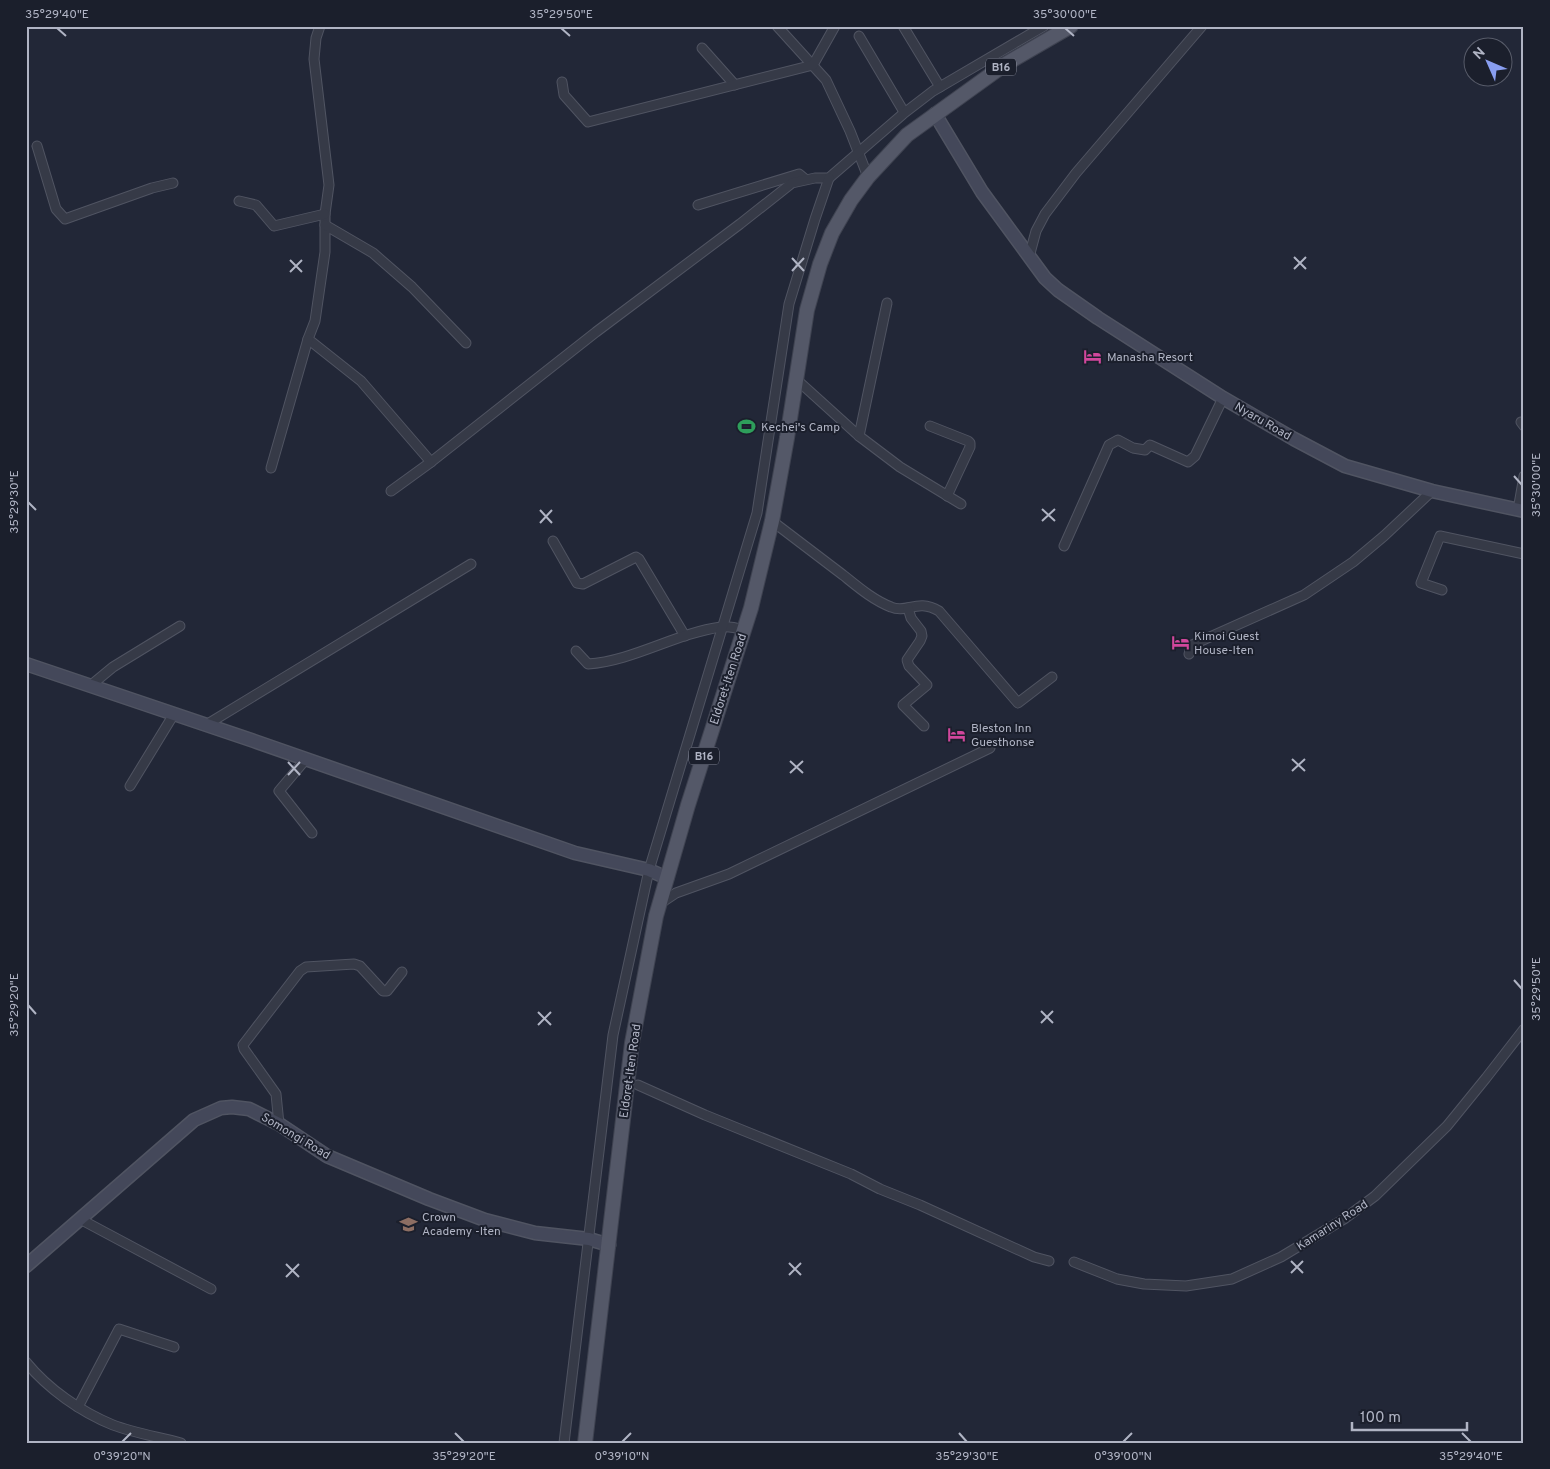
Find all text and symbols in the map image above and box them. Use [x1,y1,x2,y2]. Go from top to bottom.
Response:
text: 35°29'40"E [25,7,89,23]
text: 35°29'50"E [529,7,593,23]
text: 35°30'00"E [1033,7,1097,23]
north arrow [1462,38,1512,88]
text: N [1470,44,1489,63]
road number: B16 [986,58,1016,76]
hotel icon: Manasha Resort [1083,347,1103,367]
place label: Manasha Resort [1107,350,1193,366]
street label: Nyaru Road [1231,399,1294,445]
sports icon: Kechei's Camp [737,417,757,437]
place label: Kechei's Camp [761,420,840,436]
text: 35°30'00"E [1529,453,1545,517]
text: 35°29'30"E [7,470,23,534]
place label: Kimoi Guest House-Iten [1194,629,1259,659]
street label: Eldoret-Iten Road [707,632,751,727]
hotel icon: Kimoi Guest House-Iten [1170,633,1190,653]
place label: Bleston Inn Guesthonse [971,721,1034,751]
hotel icon: Bleston Inn Guesthonse [947,725,967,745]
road number: B16 [689,748,719,764]
text: 35°29'50"E [1529,957,1545,1021]
text: 35°29'20"E [7,973,23,1037]
street label: Eldoret-Iten Road [616,1023,646,1119]
street label: Somongi Road [258,1110,333,1164]
street label: Kamariny Road [1294,1197,1371,1255]
place label: Crown Academy -Iten [422,1210,501,1240]
school or university icon: Crown Academy -Iten [398,1214,418,1234]
scale bar [1352,1399,1468,1431]
text: 100 m [1360,1409,1401,1428]
text: 0°39'20"N [93,1449,151,1465]
text: 35°29'20"E [432,1449,496,1465]
text: 0°39'10"N [595,1449,649,1465]
text: 35°29'30"E [935,1449,999,1465]
text: 0°39'00"N [1094,1449,1152,1465]
text: 35°29'40"E [1439,1449,1503,1465]

